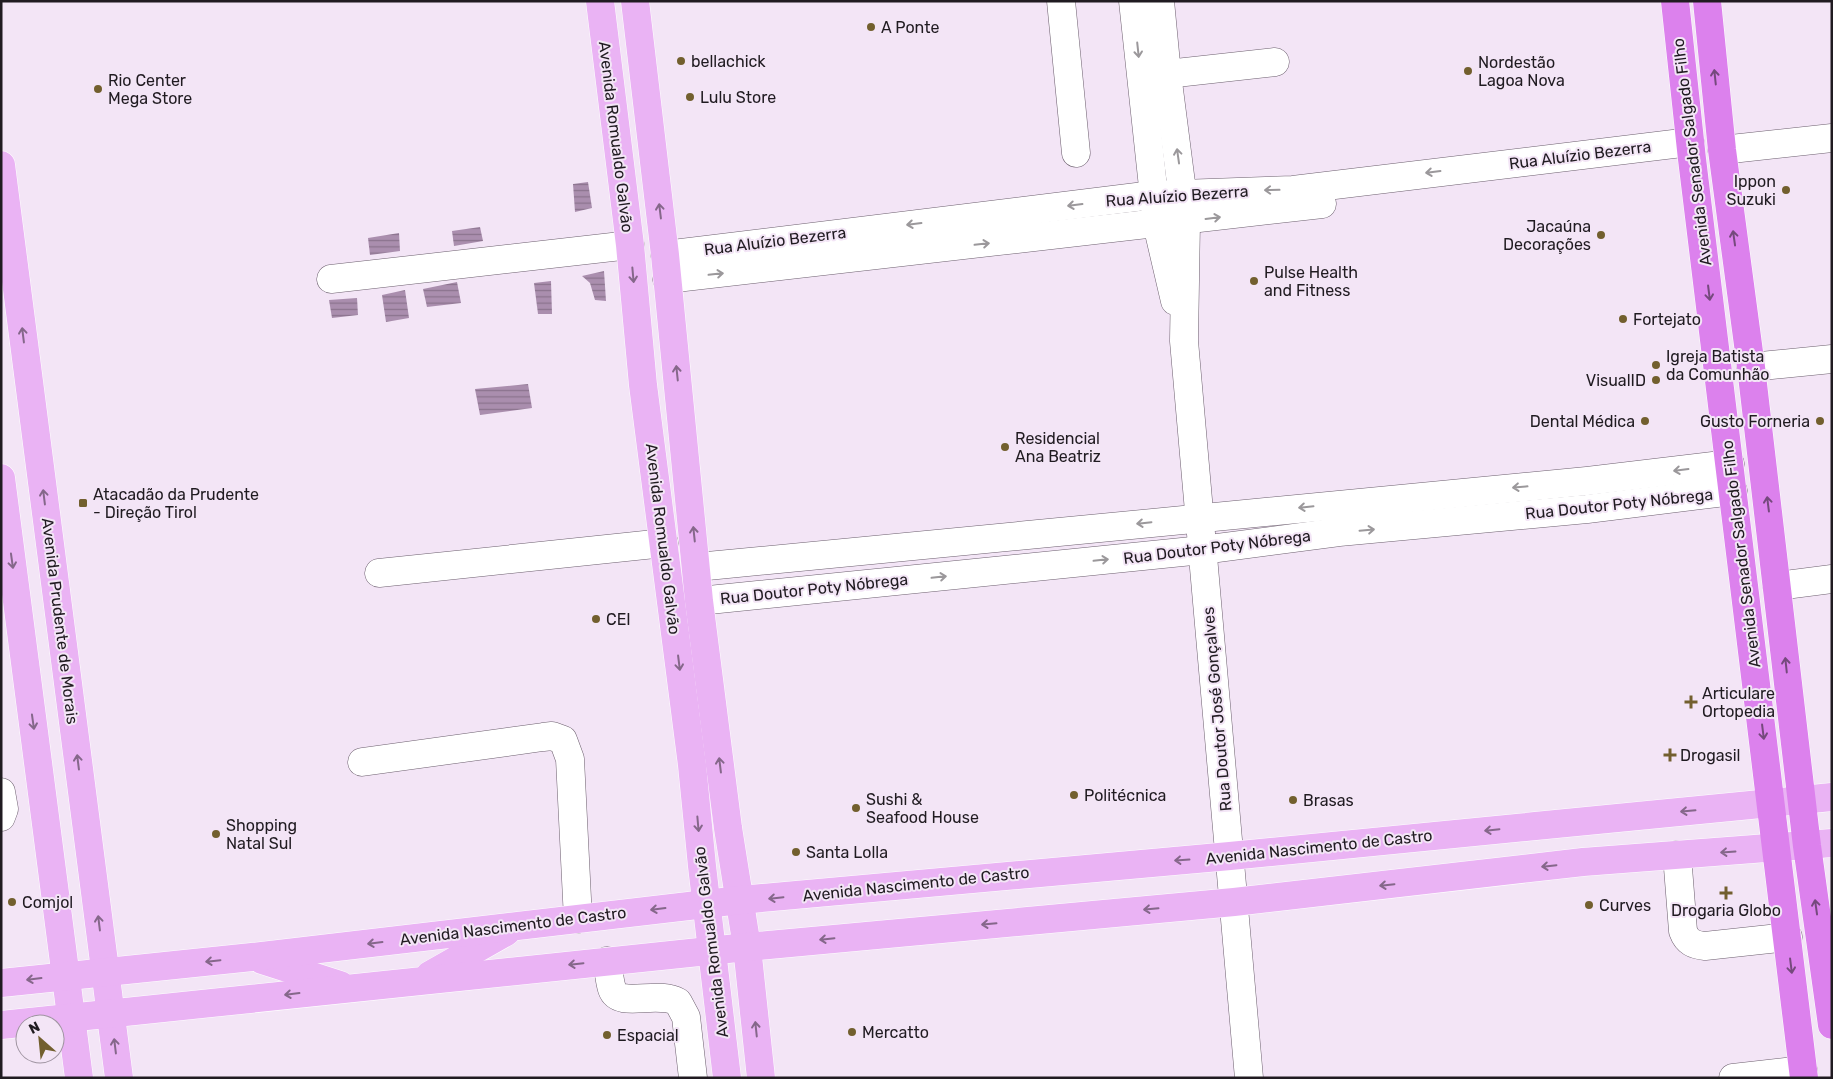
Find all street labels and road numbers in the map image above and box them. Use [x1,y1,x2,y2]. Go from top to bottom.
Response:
street label: Avenida Senador Salgado Filho [1669,37,1715,267]
street label: Avenida Romualdo Galvão [595,40,637,234]
street label: Rua Aluízio Bezerra [1508,137,1652,173]
street label: Rua Aluízio Bezerra [1105,182,1249,210]
street label: Rua Aluízio Bezerra [703,223,847,259]
street label: Avenida Senador Salgado Filho [1718,439,1764,669]
street label: Avenida Romualdo Galvão [642,442,684,636]
street label: Rua Doutor Poty Nóbrega [1524,485,1714,523]
street label: Avenida Prudente de Morais [38,517,82,725]
street label: Rua Doutor Poty Nóbrega [1122,526,1312,568]
street label: Rua Doutor Poty Nóbrega [719,570,909,608]
street label: Rua Doutor José Gonçalves [1199,606,1235,812]
street label: Avenida Nascimento de Castro [1205,826,1433,868]
street label: Avenida Romualdo Galvão [690,845,732,1039]
street label: Avenida Nascimento de Castro [802,863,1030,905]
street label: Avenida Nascimento de Castro [399,903,627,949]

